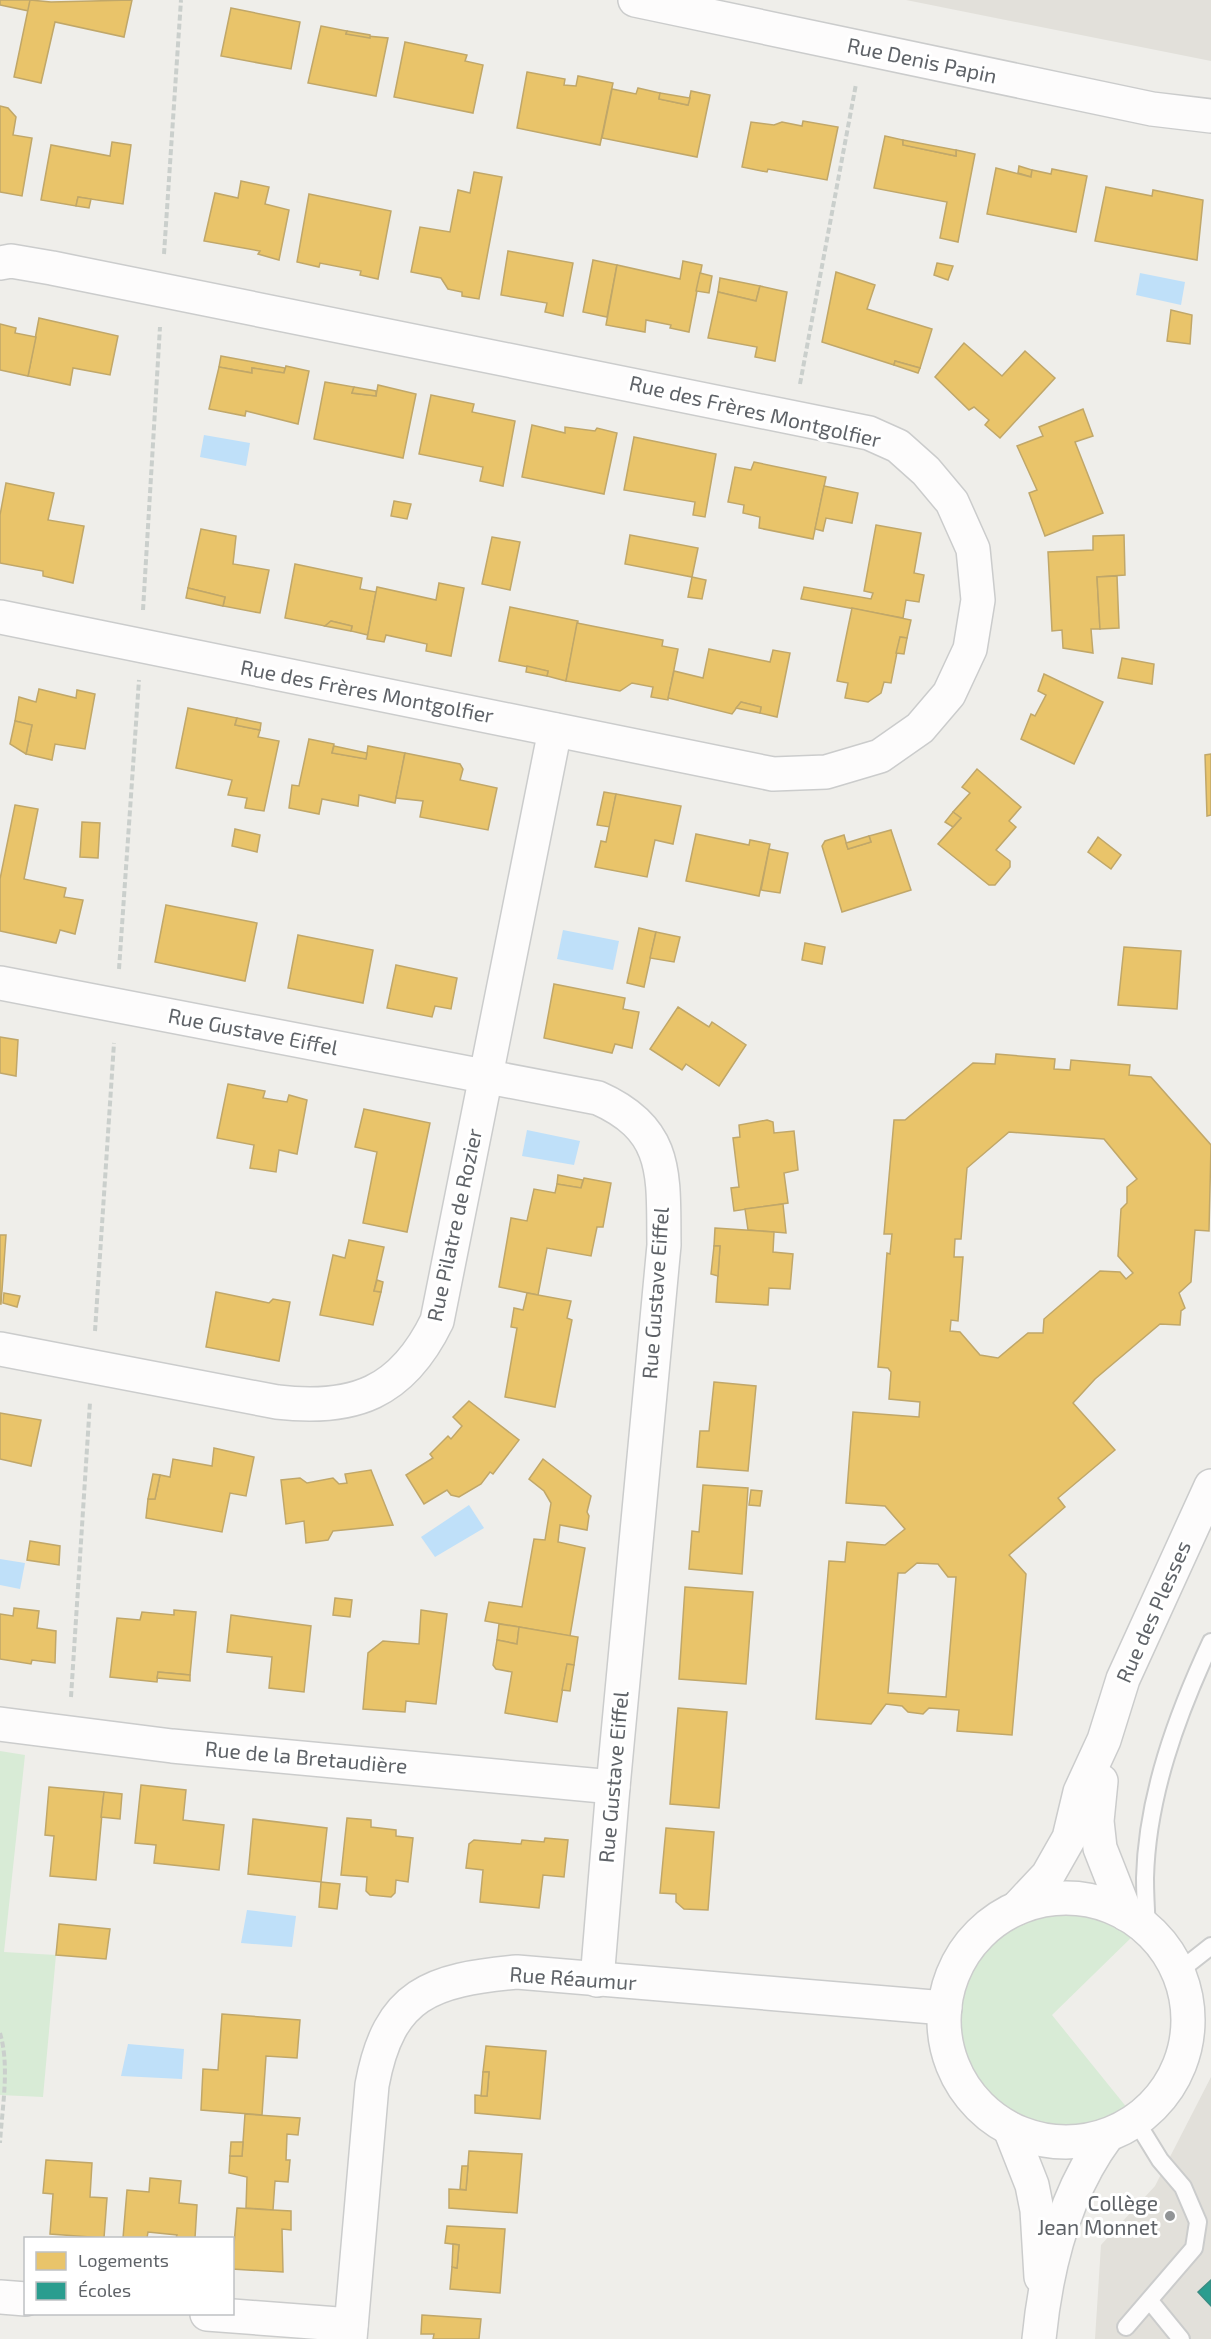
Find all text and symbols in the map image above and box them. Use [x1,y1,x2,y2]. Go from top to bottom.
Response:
street label: Rue Denis Papin [845,31,999,88]
street label: Rue des Frères Montgolfier [627,369,884,452]
street label: Rue des Frères Montgolfier [239,654,497,727]
street label: Rue Gustave Eiffel [166,1002,341,1059]
street label: Rue Pilatre de Rozier [421,1125,486,1324]
street label: Rue Gustave Eiffel [636,1205,673,1380]
street label: Rue des Plesses [1110,1537,1195,1686]
street label: Rue Gustave Eiffel [593,1689,633,1864]
street label: Rue de la Bretaudière [204,1735,408,1778]
street label: Rue Réaumur [509,1961,638,1994]
place label: Collège Jean Monnet [1037,2190,1158,2239]
marker: Collège Jean Monnet [1163,2209,1177,2223]
legend [24,2237,234,2315]
text: Logements [78,2249,169,2271]
text: Écoles [78,2279,131,2301]

